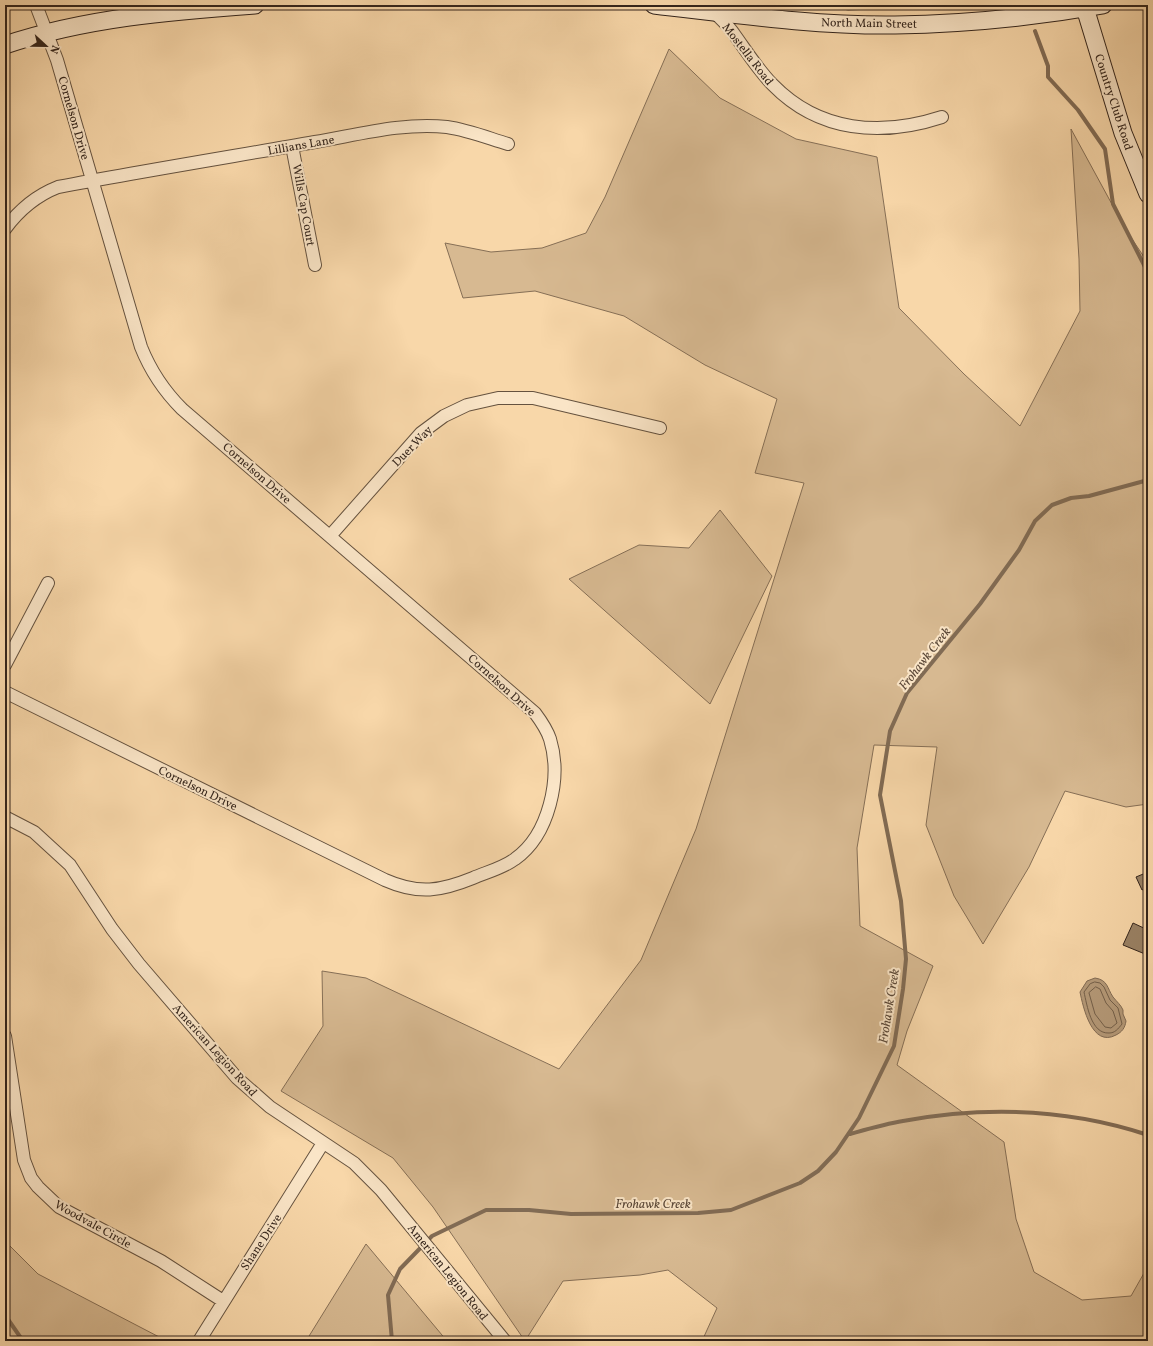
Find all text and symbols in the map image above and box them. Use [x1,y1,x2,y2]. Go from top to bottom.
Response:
street label: North Main Street [821,15,917,33]
street label: Mostella Road [718,20,777,89]
north arrow [26,26,66,66]
text: N [45,43,62,56]
street label: Country Club Road [1090,52,1136,153]
street label: Cornelson Drive [53,75,93,162]
street label: Lillians Lane [267,132,336,160]
street label: Wills Cap Court [288,163,318,248]
street label: Duer Way [389,422,437,471]
street label: Cornelson Drive [219,439,294,508]
water label: Frohawk Creek [895,624,956,694]
street label: Cornelson Drive [464,651,539,721]
street label: Cornelson Drive [155,763,240,815]
water label: Frohawk Creek [875,968,905,1045]
street label: American Legion Road [168,1001,260,1101]
water label: Frohawk Creek [615,1196,691,1214]
street label: Woodvale Circle [51,1197,134,1253]
street label: Shane Drive [238,1211,286,1274]
street label: American Legion Road [403,1221,491,1324]

